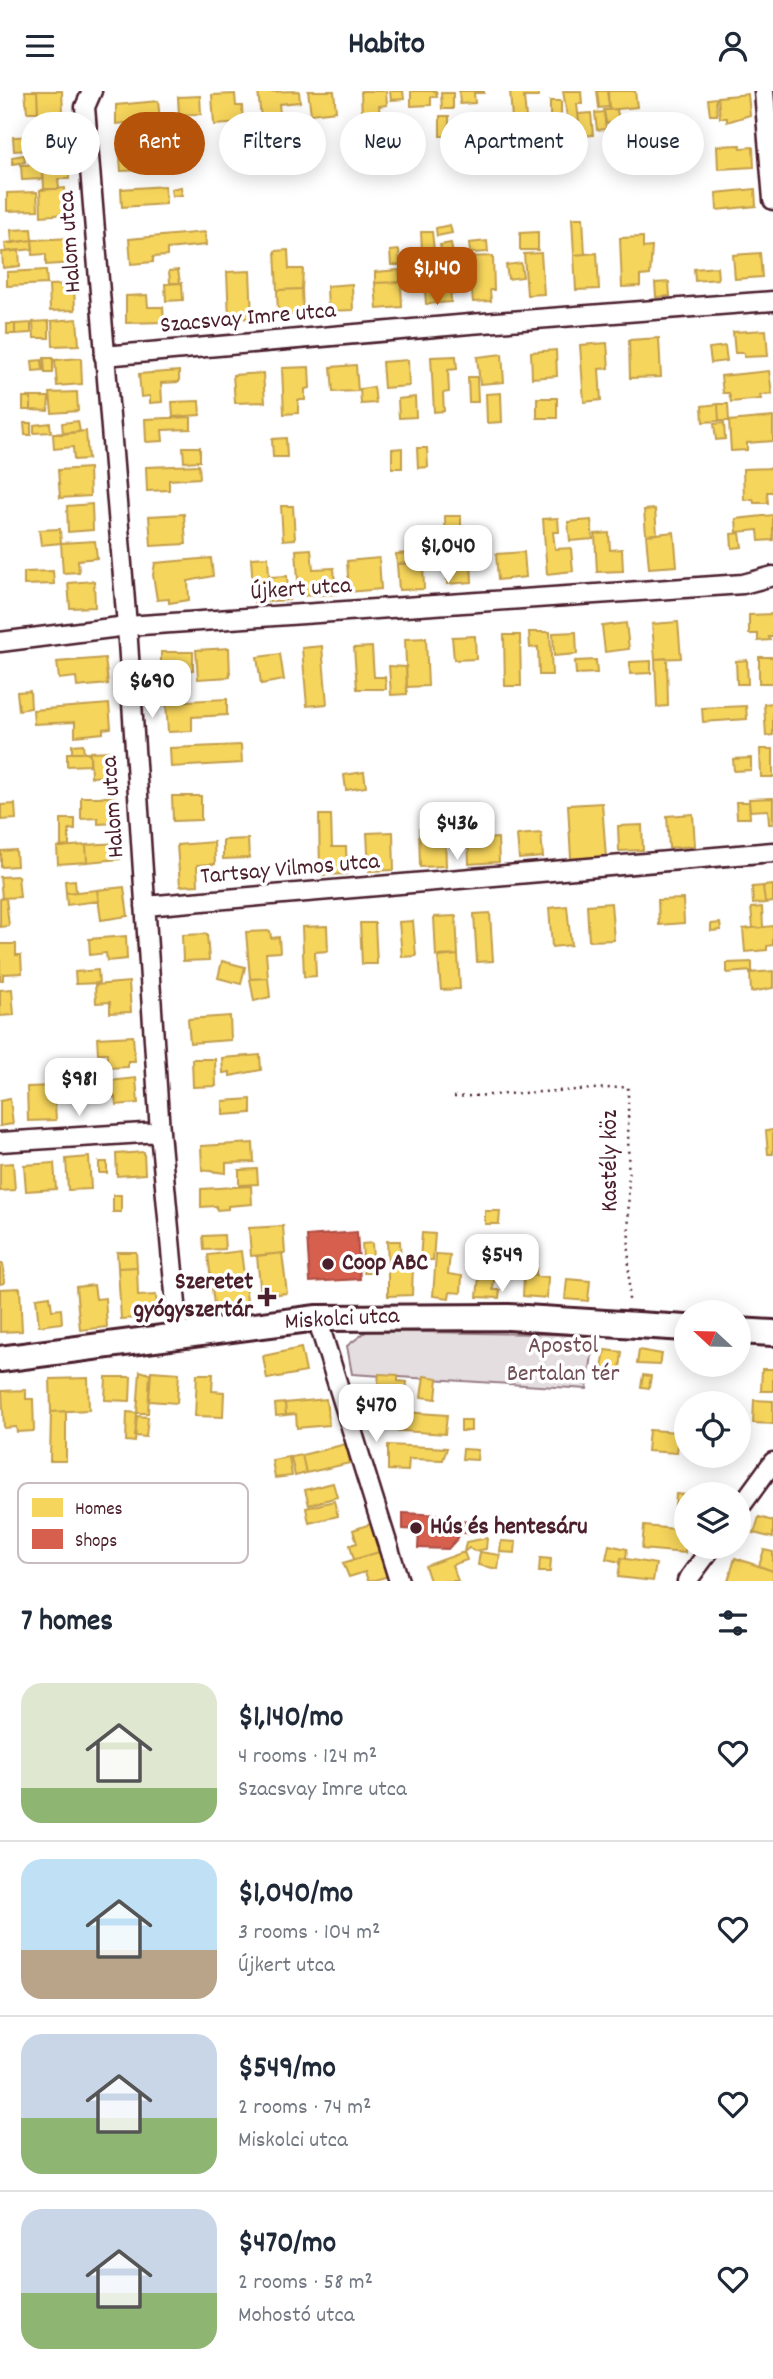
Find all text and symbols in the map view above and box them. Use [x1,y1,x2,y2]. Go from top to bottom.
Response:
text: Habito [348,23,425,69]
icon: menu [21,27,59,65]
icon: person [714,27,752,65]
chip: Buy [21,112,100,175]
chip: Rent [114,112,205,175]
chip: Filters [219,112,326,175]
chip: New [340,112,426,175]
chip: Apartment [440,112,588,175]
chip: House [602,112,704,175]
street label: Halom utca [50,189,92,294]
pin: $1,140 [380,247,494,307]
text: $1,140 [413,253,461,286]
street label: Szacsvay Imre utca [159,294,338,344]
pin: $1,040 [391,525,505,585]
text: $1,040 [420,531,476,564]
street label: Újkert utca [249,569,353,610]
pin: $690 [111,661,193,720]
text: $690 [129,666,175,699]
street label: Halom utca [93,754,135,859]
pin: $436 [416,803,498,862]
text: $436 [436,808,478,841]
street label: Tartsay Vilmos utca [199,845,382,895]
pin: $981 [38,1059,120,1118]
text: $981 [61,1064,97,1097]
street label: Kastély köz [594,1110,628,1212]
pin: $549 [461,1235,543,1294]
text: $549 [481,1240,523,1273]
place label: Coop ABC [342,1247,428,1281]
marker: Coop ABC [320,1256,336,1272]
place label: Szeretet gyógyszertár [133,1266,254,1328]
marker: Szeretet gyógyszertár [259,1289,275,1305]
street label: Miskolci utca [284,1300,401,1340]
north arrow [674,1300,751,1377]
map controls [674,1300,751,1559]
park label: Apostol Bertalan tér [507,1330,619,1392]
pin: $470 [335,1385,417,1444]
text: $470 [355,1390,397,1423]
button: locate [674,1391,751,1468]
button: layers [674,1482,751,1559]
legend [18,1483,248,1563]
text: Homes [75,1497,123,1524]
place label: Hús és hentesáru [430,1511,588,1545]
marker: Hús és hentesáru [408,1520,424,1536]
text: Shops [75,1529,117,1556]
text: 7 homes [21,1602,113,1645]
icon: filters [714,1604,752,1642]
text: $1,140/mo [238,1698,343,1741]
icon: home [77,1711,161,1795]
icon: heart [714,1734,752,1772]
text: 4 rooms · 124 m² [238,1741,377,1774]
text: Szacsvay Imre utca [238,1774,407,1807]
text: $1,040/mo [238,1874,353,1917]
icon: home [77,1887,161,1971]
icon: heart [714,1910,752,1948]
text: 3 rooms · 104 m² [238,1917,380,1950]
text: Újkert utca [238,1950,335,1983]
text: $549/mo [238,2049,336,2092]
icon: home [77,2062,161,2146]
icon: heart [714,2085,752,2123]
text: 2 rooms · 74 m² [238,2092,371,2125]
text: Miskolci utca [238,2125,348,2158]
text: $470/mo [238,2224,336,2267]
icon: home [77,2237,161,2321]
icon: heart [714,2260,752,2298]
text: 2 rooms · 58 m² [238,2267,373,2300]
text: Mohostó utca [238,2300,355,2333]

